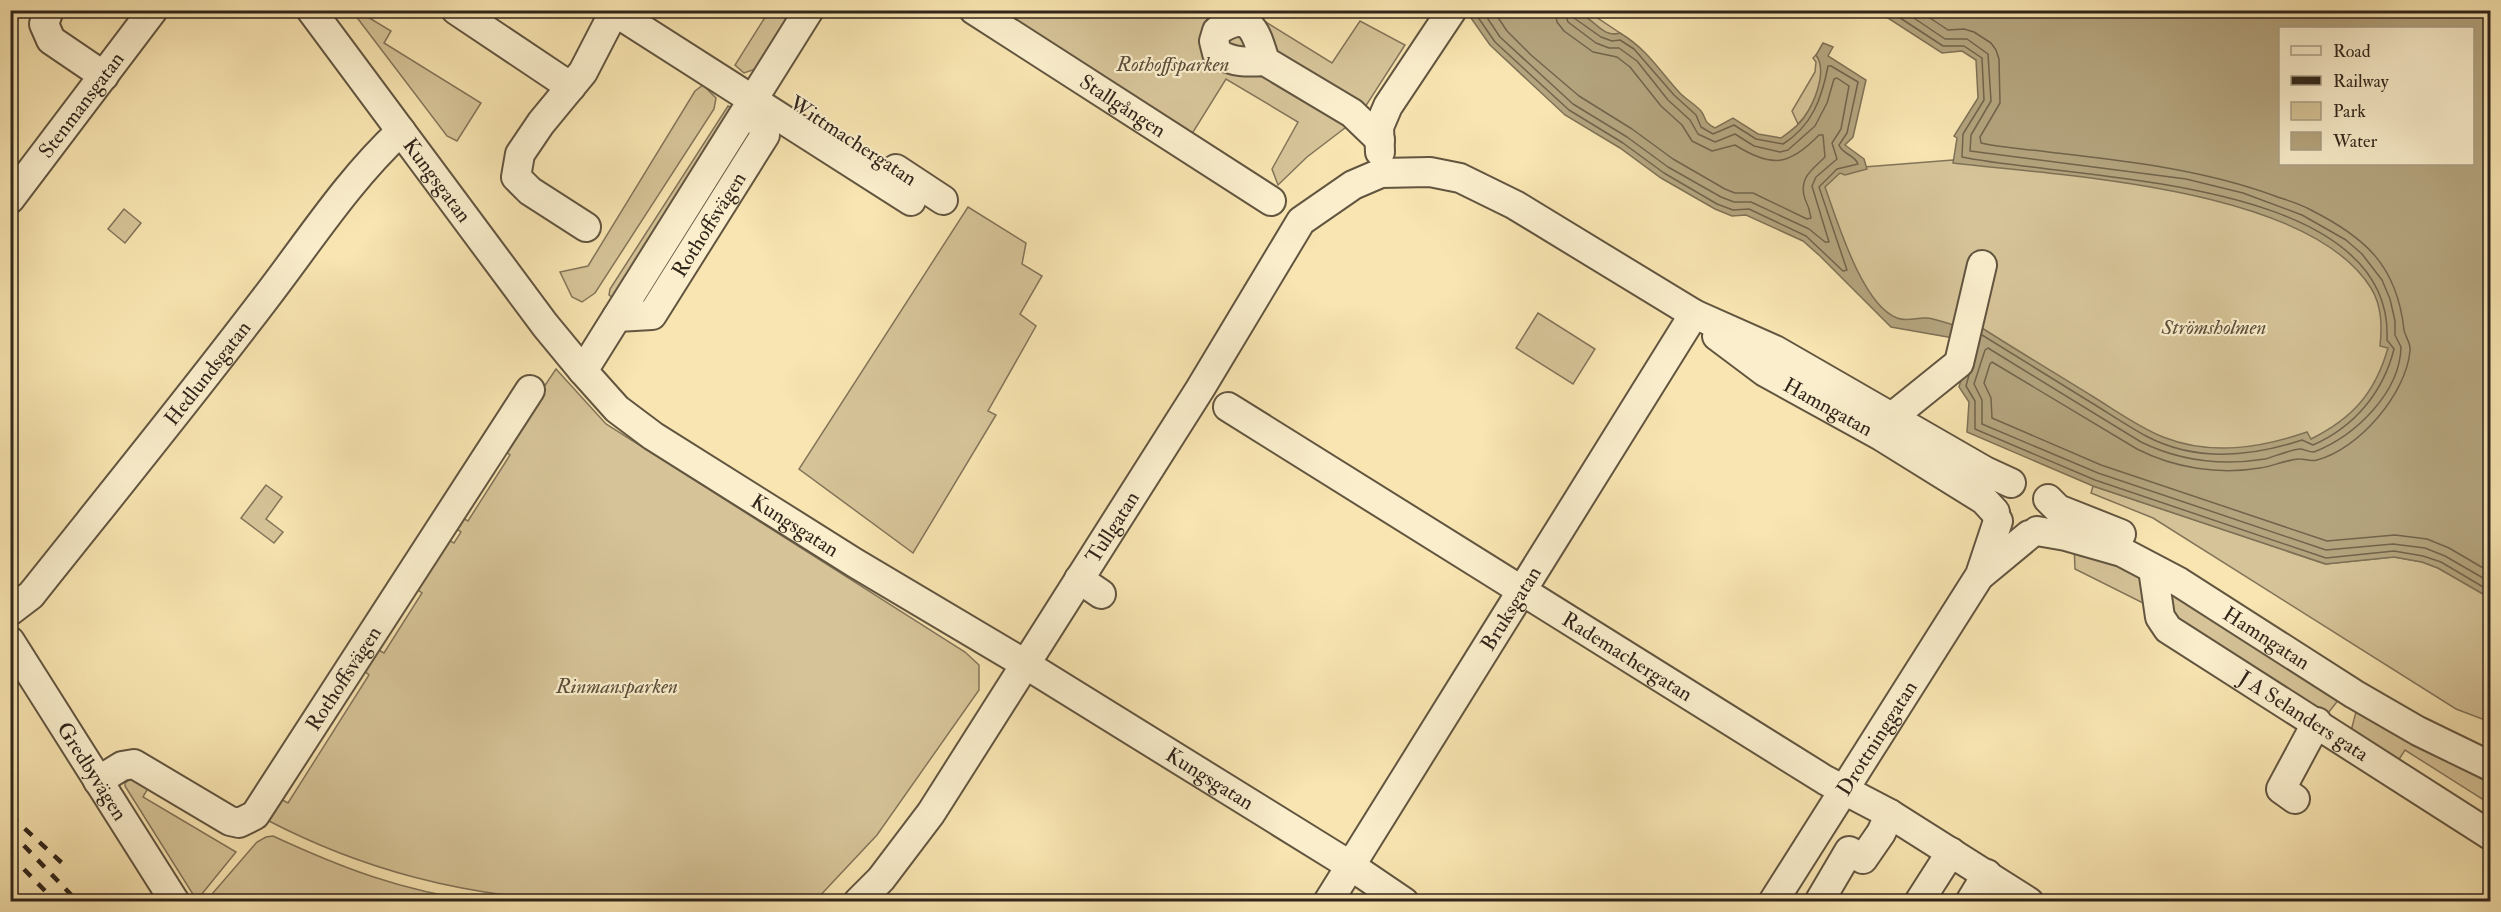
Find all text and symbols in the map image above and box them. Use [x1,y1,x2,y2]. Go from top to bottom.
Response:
legend [2279,27,2474,165]
text: Road [2333,40,2371,63]
street label: Stenmansgatan [32,46,130,163]
park label: Rothoffsparken [1116,51,1230,78]
street label: Stallgången [1074,68,1171,144]
text: Railway [2333,70,2390,93]
street label: Wittmachergatan [783,89,922,192]
text: Park [2333,100,2366,123]
text: Water [2332,130,2377,153]
street label: Kungsgatan [397,132,478,228]
street label: Rothoffsvägen [666,166,752,282]
park label: Strömsholmen [2161,314,2267,341]
street label: Hedlundsgatan [158,315,257,431]
street label: Hamngatan [1779,371,1878,442]
street label: Tullgatan [1080,486,1145,568]
street label: Kungsgatan [746,488,844,563]
street label: Bruksgatan [1474,561,1547,656]
street label: Hamngatan [2218,600,2315,676]
street label: Rademachergatan [1557,606,1698,708]
street label: Rothoffsvägen [300,621,387,736]
street label: J A Selanders gata [2233,664,2374,768]
park label: Rinmansparken [555,673,678,700]
street label: Drottninggatan [1830,675,1923,801]
street label: Gredbyvägen [51,717,134,826]
street label: Kungsgatan [1161,741,1259,816]

